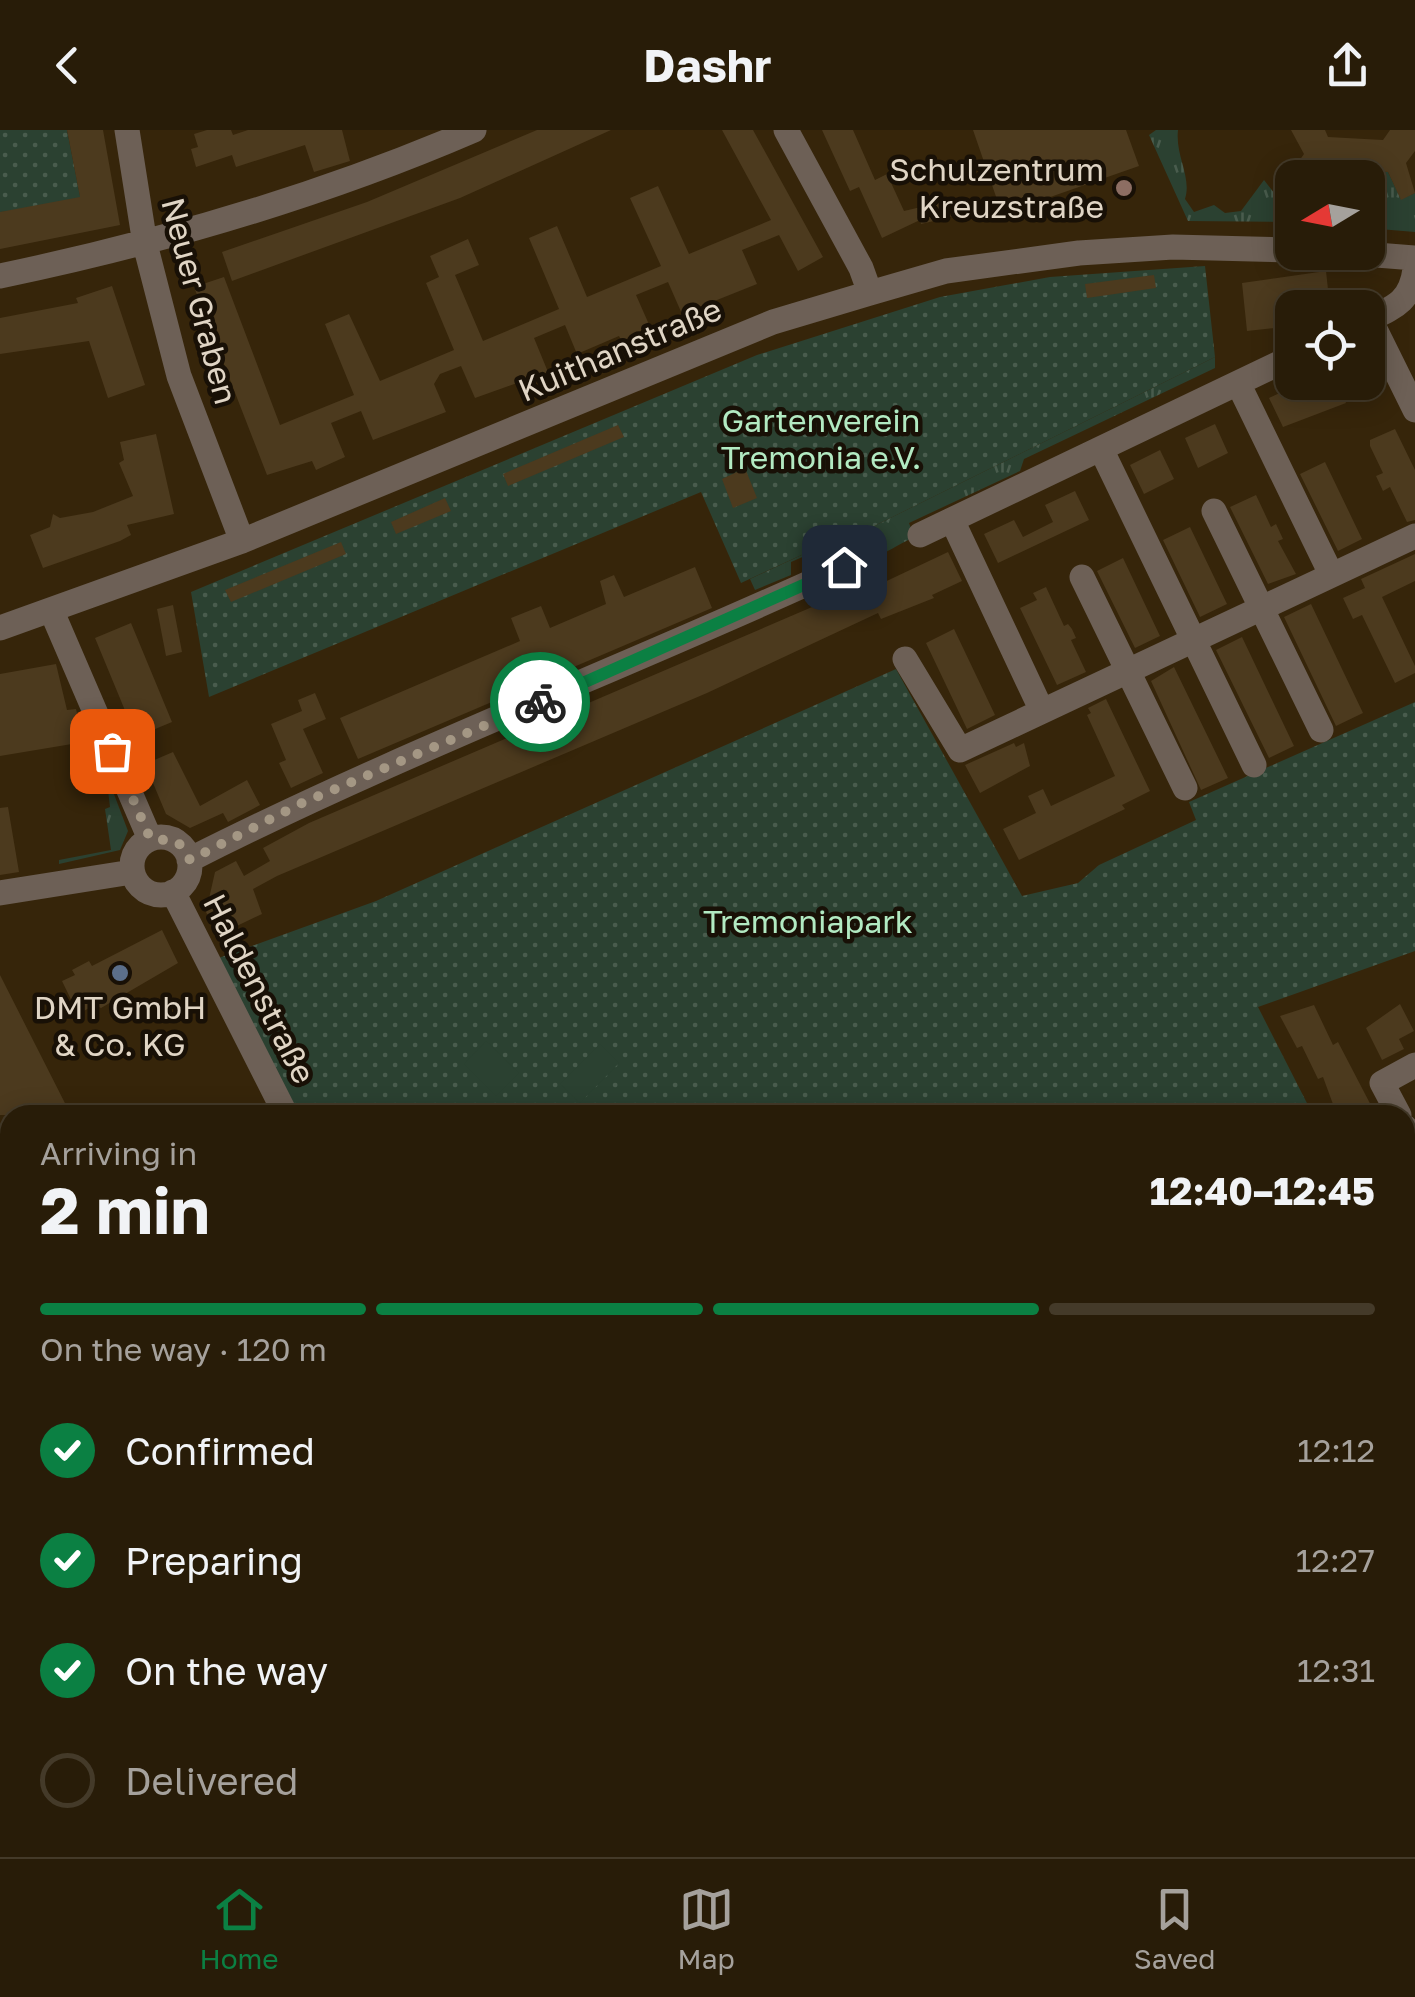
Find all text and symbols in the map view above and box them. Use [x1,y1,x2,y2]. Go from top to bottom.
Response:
icon: back [40,38,95,93]
text: Dashr [643,38,772,92]
icon: share [1320,38,1375,93]
place label: Schulzentrum Kreuzstraße [889,150,1104,225]
north arrow [1275,160,1385,270]
map controls [1275,160,1385,400]
marker: Schulzentrum Kreuzstraße [1113,177,1135,199]
street label: Neuer Graben [154,193,246,408]
street label: Kuithanstraße [512,289,727,409]
button: locate [1275,290,1385,400]
park label: Gartenverein Tremonia e.V. [721,401,921,476]
pin [802,525,887,610]
icon: home [817,540,872,595]
courier [490,652,590,752]
icon: bike [513,675,568,730]
pin [70,709,155,794]
icon: bag [85,724,140,779]
street label: Haldenstraße [196,888,324,1090]
park label: Tremoniapark [703,902,913,940]
marker: DMT GmbH & Co. KG [109,962,131,984]
place label: DMT GmbH & Co. KG [34,988,206,1063]
text: Arriving in [40,1134,197,1172]
text: 12:40–12:45 [1150,1168,1375,1213]
text: 2 min [40,1170,210,1248]
text: On the way · 120 m [40,1330,327,1368]
icon: check [40,1423,95,1478]
text: Confirmed [125,1428,315,1473]
text: 12:12 [1297,1431,1375,1469]
icon: check [40,1533,95,1588]
text: Preparing [125,1538,303,1583]
text: 12:27 [1296,1541,1375,1579]
icon: check [40,1643,95,1698]
text: On the way [125,1648,328,1693]
text: 12:31 [1297,1651,1375,1689]
text: Delivered [125,1758,298,1803]
tab: Home [200,1882,279,1975]
tab: Map [678,1882,735,1975]
tab: Saved [1134,1882,1216,1975]

